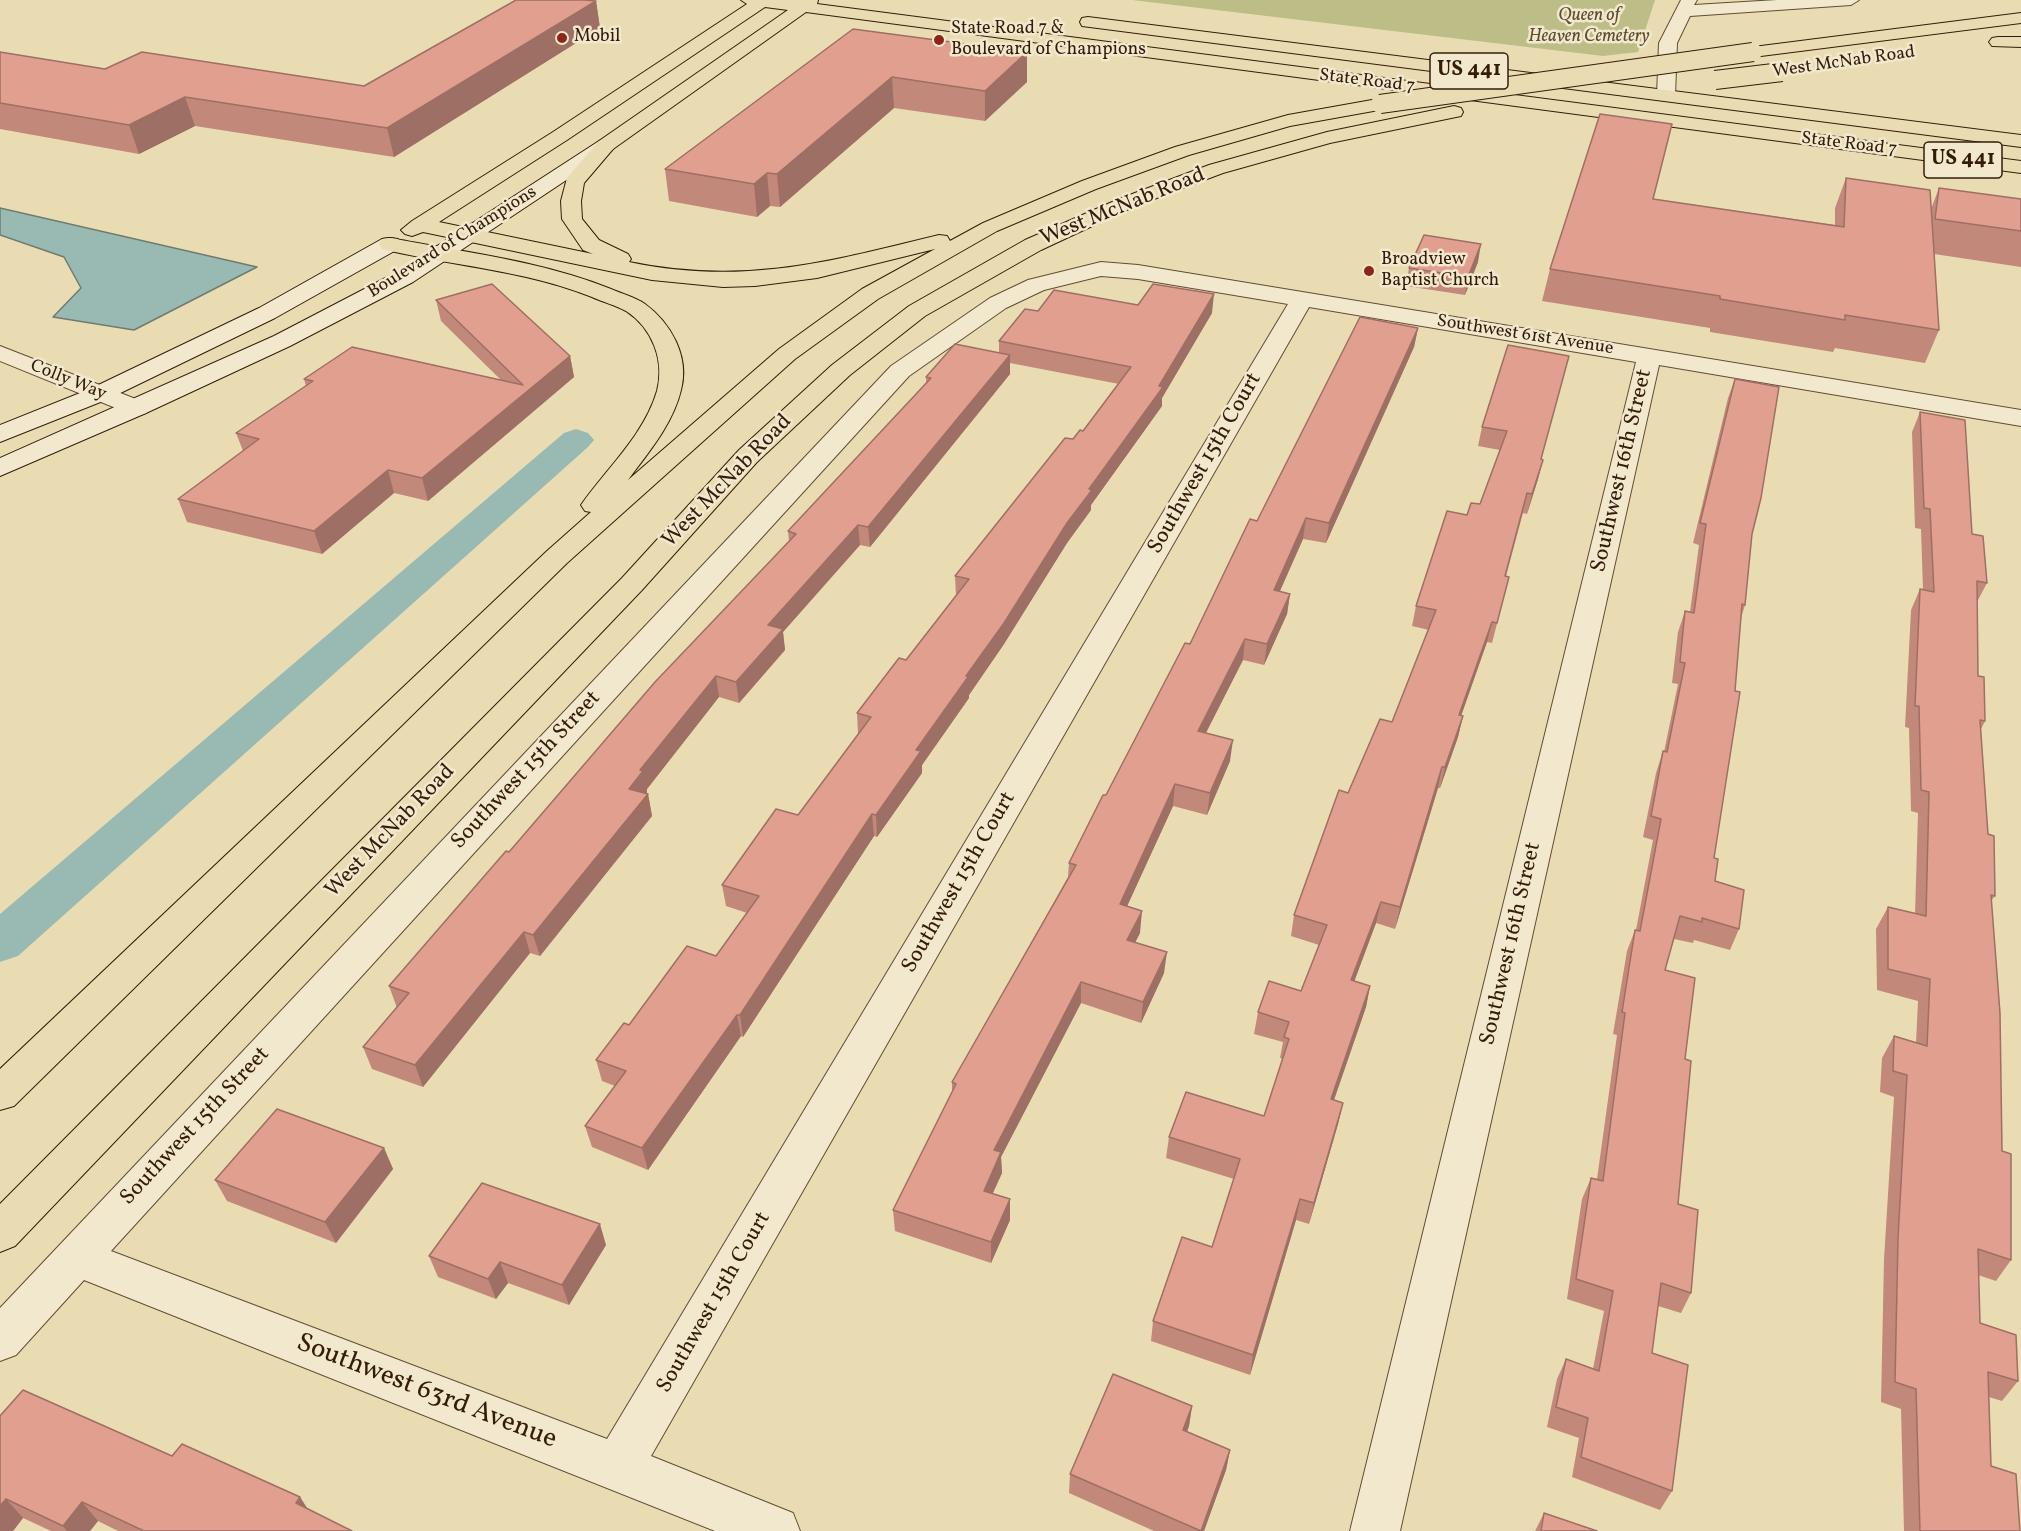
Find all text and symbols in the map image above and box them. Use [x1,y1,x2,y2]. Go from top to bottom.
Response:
park label: Queen of Heaven Cemetery [1528,6,1650,48]
place label: State Road 7 & Boulevard of Champions [951,19,1146,62]
place label: Mobil [574,27,620,49]
marker: Mobil [555,31,569,45]
marker: State Road 7 & Boulevard of Champions [932,33,946,47]
street label: West McNab Road [1771,42,1917,84]
road number: US 441 [1430,53,1508,89]
street label: State Road 7 [1318,65,1416,99]
street label: State Road 7 [1800,128,1898,162]
road number: US 441 [1924,142,2002,178]
street label: West McNab Road [1037,163,1209,253]
street label: Boulevard of Champions [365,182,541,304]
place label: Broadview Baptist Church [1381,250,1499,292]
marker: Broadview Baptist Church [1362,264,1376,278]
street label: Southwest 61st Avenue [1435,311,1615,361]
street label: Colly Way [27,356,109,406]
street label: Southwest 16th Street [1587,367,1659,575]
street label: Southwest 15th Court [1143,369,1269,559]
street label: West McNab Road [658,410,798,554]
street label: Southwest 15th Street [447,686,607,856]
street label: West McNab Road [321,760,461,904]
street label: Southwest 15th Court [897,788,1023,978]
street label: Southwest 16th Street [1476,840,1548,1048]
street label: Southwest 15th Street [116,1042,276,1212]
street label: Southwest 15th Court [652,1208,778,1398]
street label: Southwest 63rd Avenue [291,1328,561,1458]

